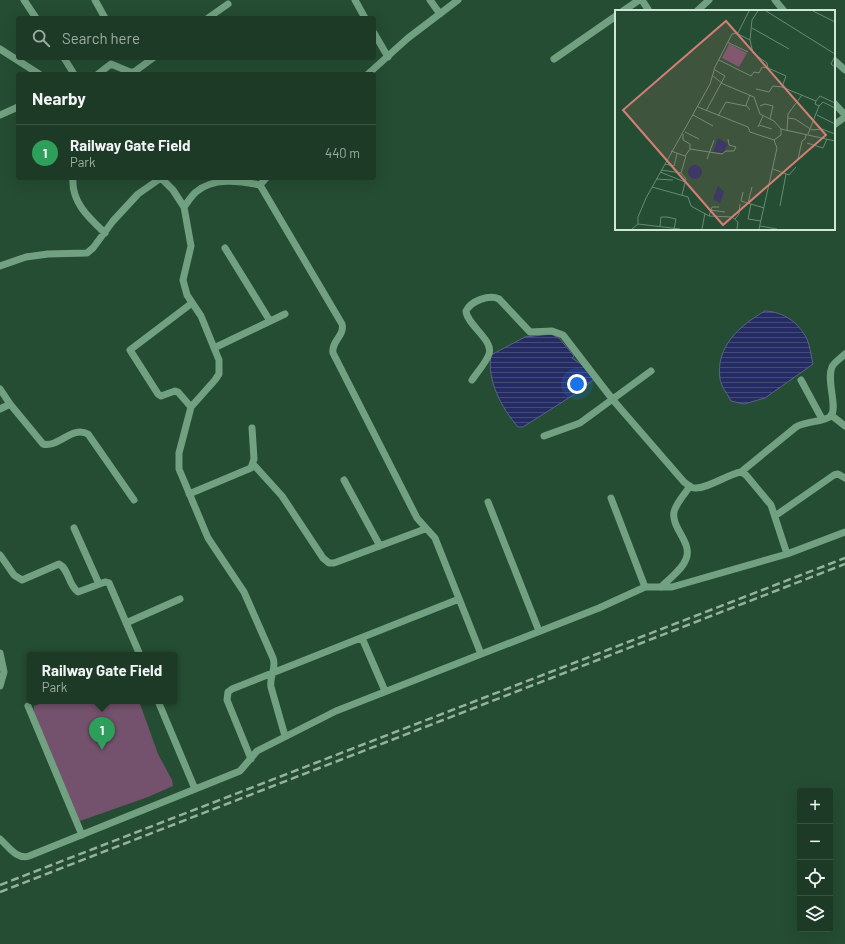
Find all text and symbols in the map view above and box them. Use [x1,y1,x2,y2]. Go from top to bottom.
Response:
inset map [615,10,835,230]
search box [16,16,376,60]
icon: search [30,27,52,49]
text: Search here [62,29,140,47]
text: Nearby [32,88,86,108]
text: Railway Gate Field [70,136,190,154]
text: 1 [43,145,47,161]
text: 440 m [325,145,360,161]
text: Park [70,154,96,170]
your location [567,374,587,394]
popup [27,652,177,704]
text: Railway Gate Field [42,661,162,679]
text: Park [42,679,67,695]
pin: 1 [89,717,115,750]
map controls [797,788,833,932]
button: + [797,788,833,824]
button: − [797,824,833,860]
button: locate [797,860,833,896]
button: layers [797,896,833,932]

